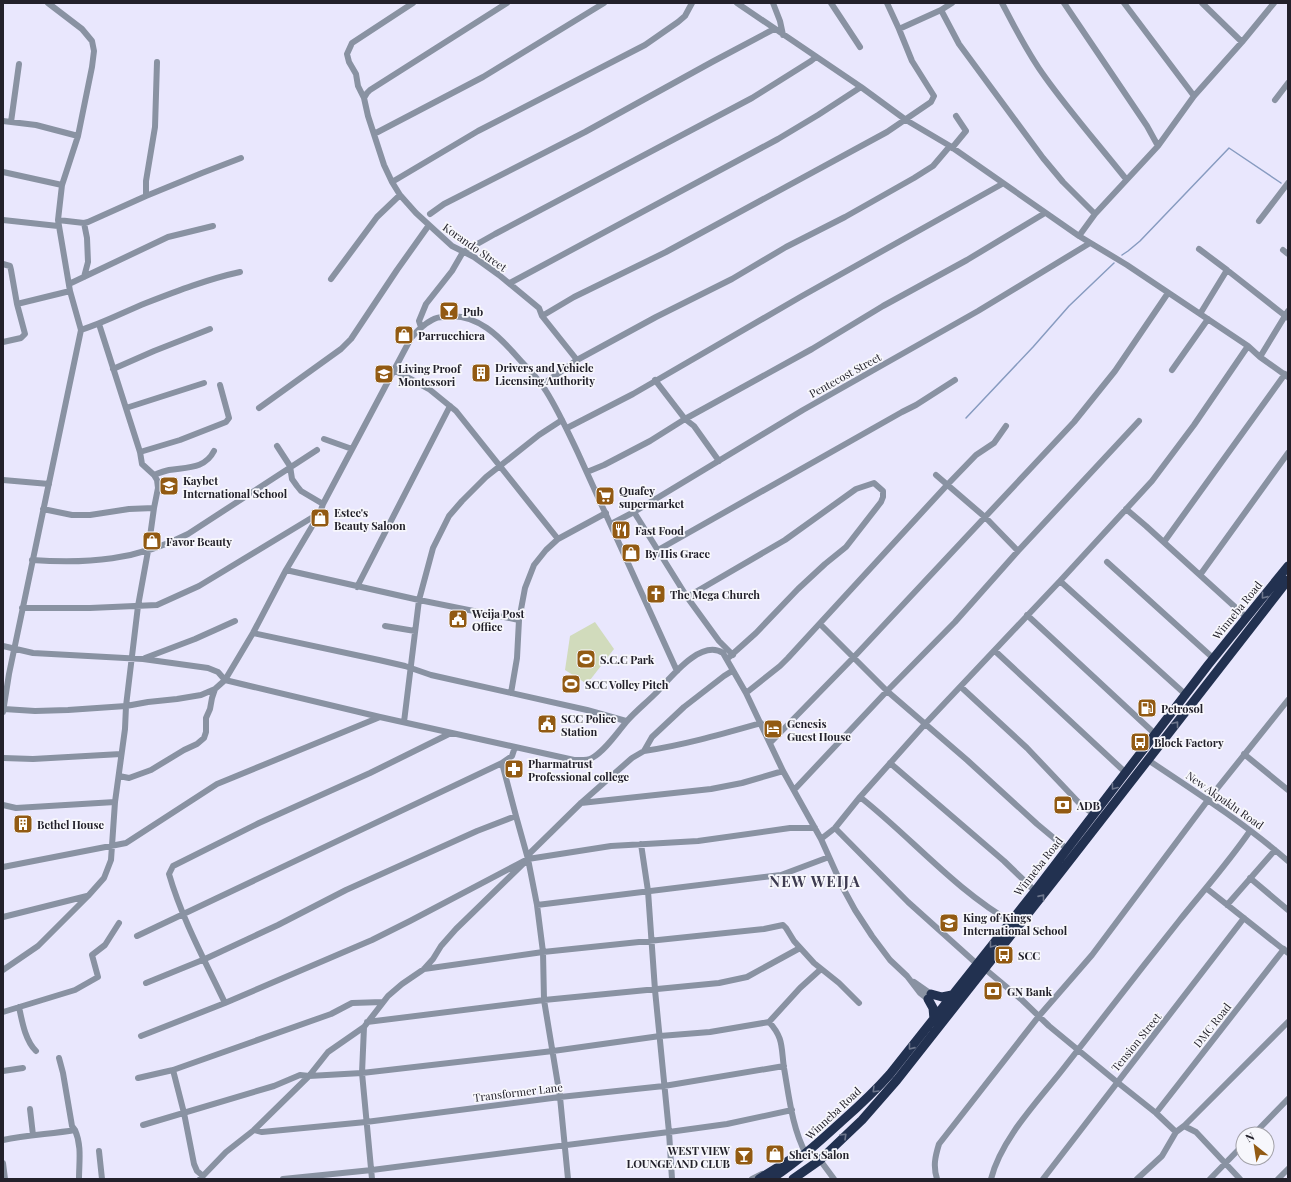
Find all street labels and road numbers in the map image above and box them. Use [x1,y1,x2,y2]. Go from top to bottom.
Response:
street label: Korando Street [440,219,510,275]
street label: Pentecost Street [806,349,884,401]
street label: Winneba Road [1208,577,1266,643]
street label: New Akpaklu Road [1183,768,1267,833]
street label: Winneba Road [1010,833,1066,899]
street label: DMC Road [1190,999,1234,1050]
street label: Tension Street [1108,1009,1164,1075]
street label: Transformer Lane [472,1079,564,1105]
street label: Winneba Road [801,1083,864,1143]

